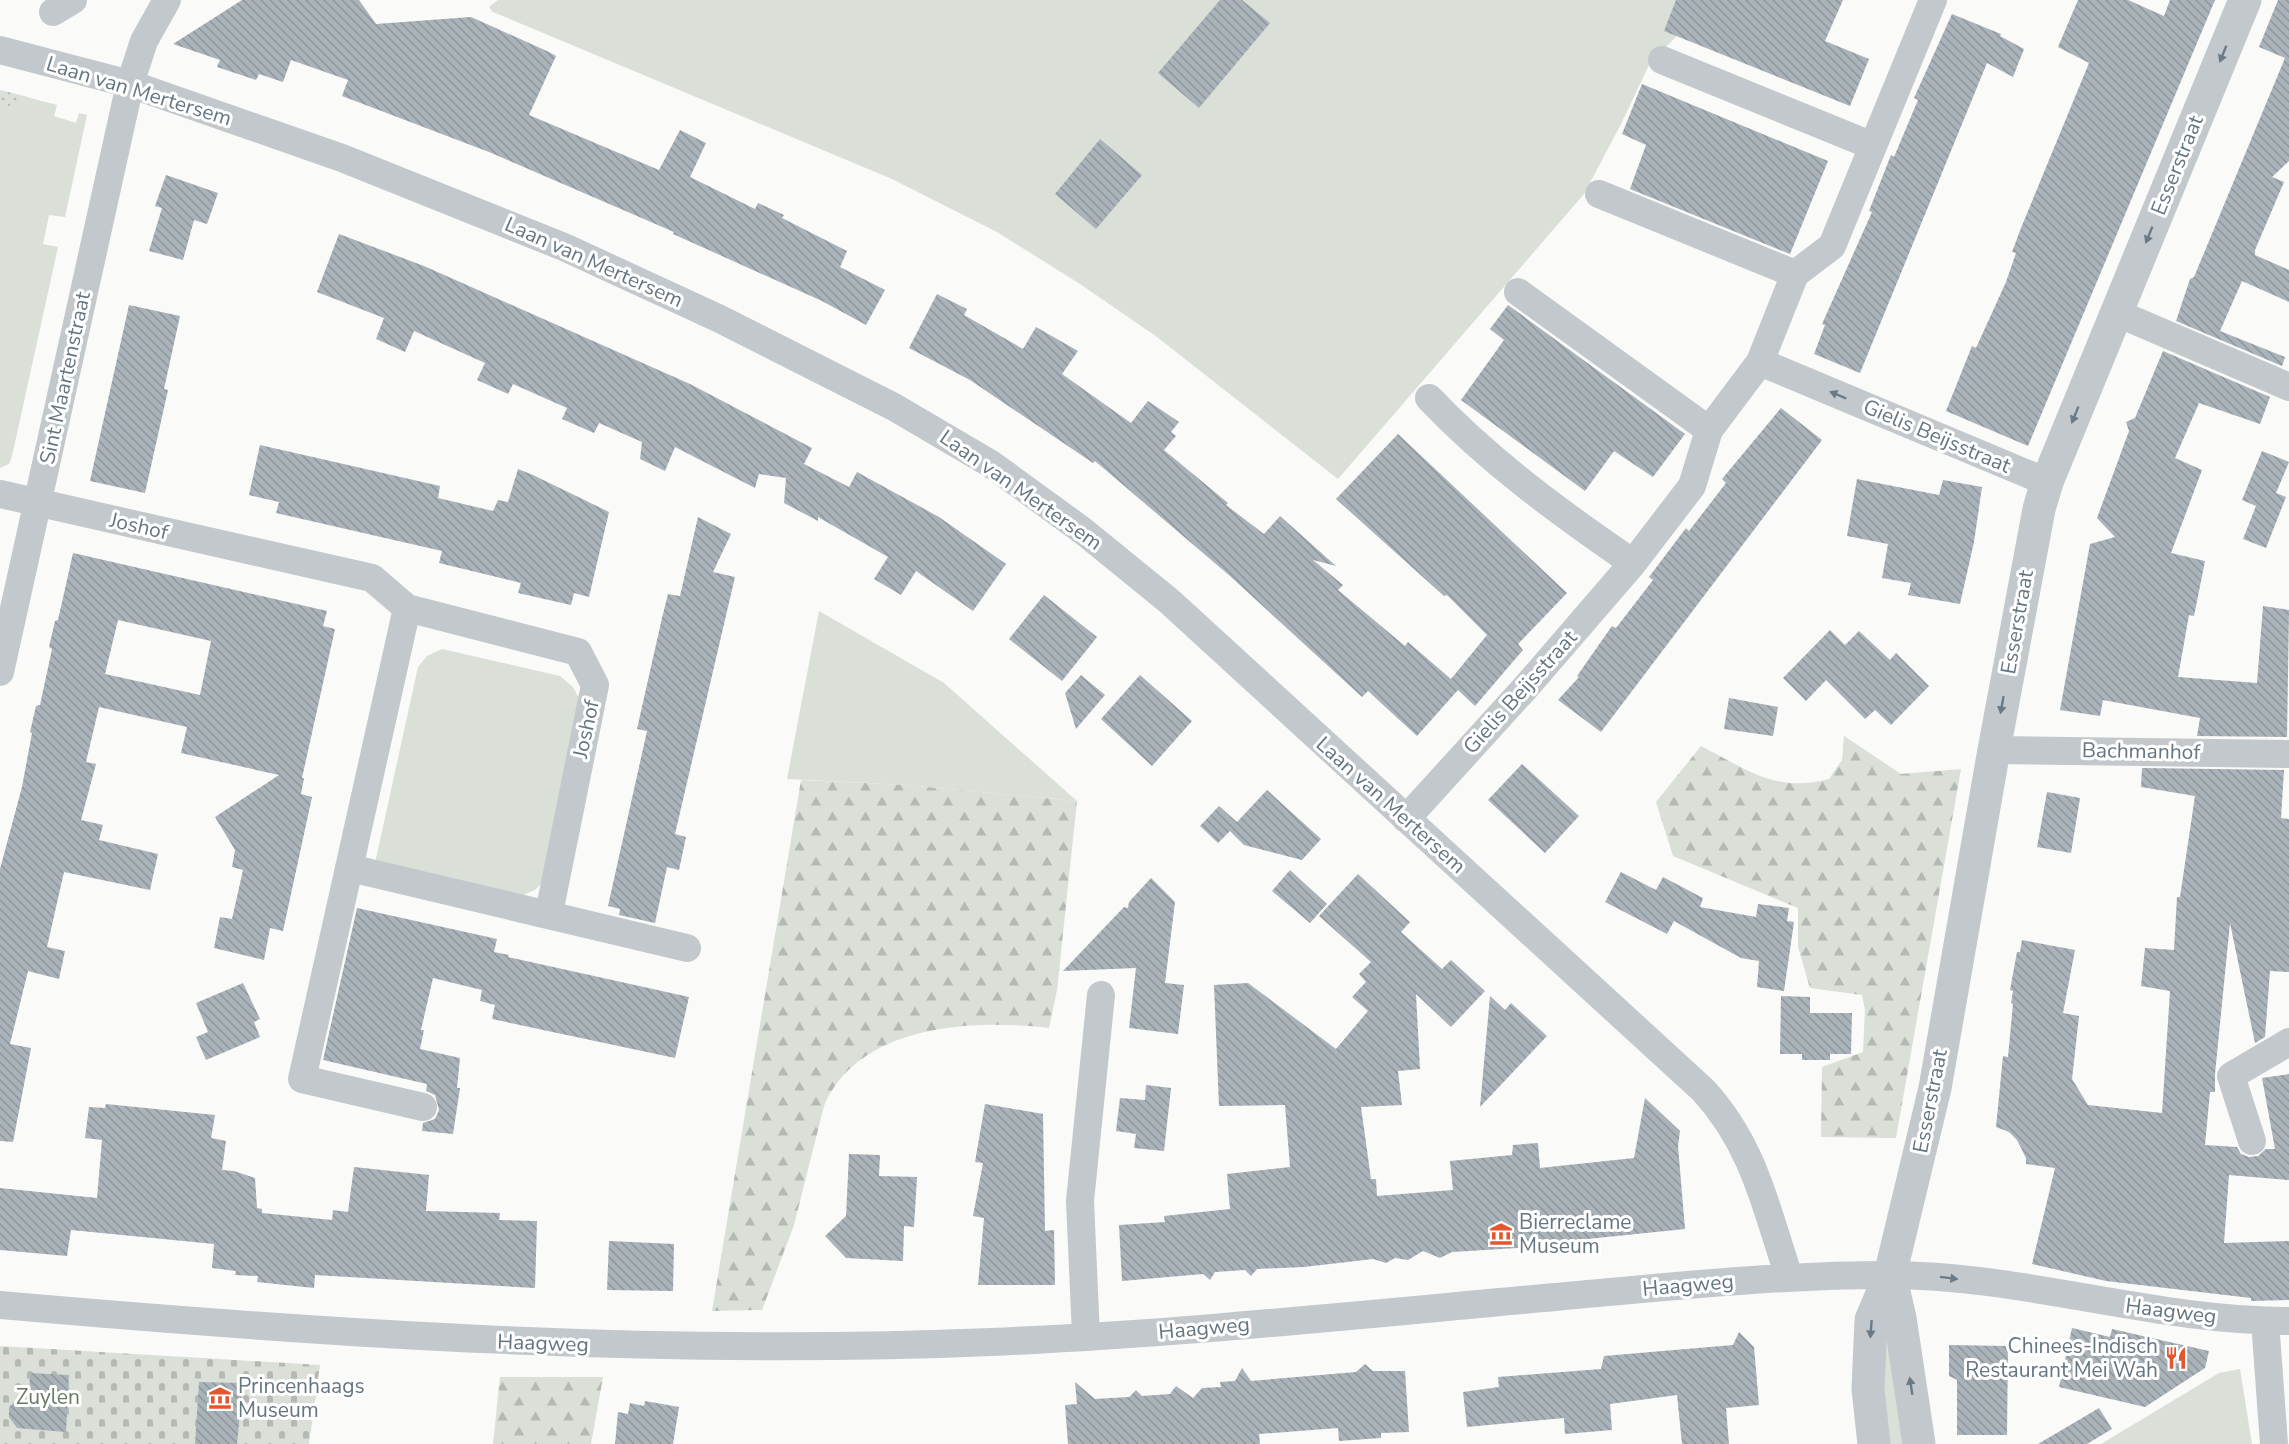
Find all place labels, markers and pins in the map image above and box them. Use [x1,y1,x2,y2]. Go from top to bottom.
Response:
place label: Bierreclame Museum [1519,1208,1632,1260]
museum icon: Bierreclame Museum [1488,1221,1514,1247]
place label: Chinees-Indisch Restaurant Mei Wah [1965,1332,2158,1384]
restaurant icon: Chinees-Indisch Restaurant Mei Wah [2163,1345,2189,1371]
place label: Princenhaags Museum [238,1372,365,1424]
museum icon: Princenhaags Museum [207,1385,233,1411]

